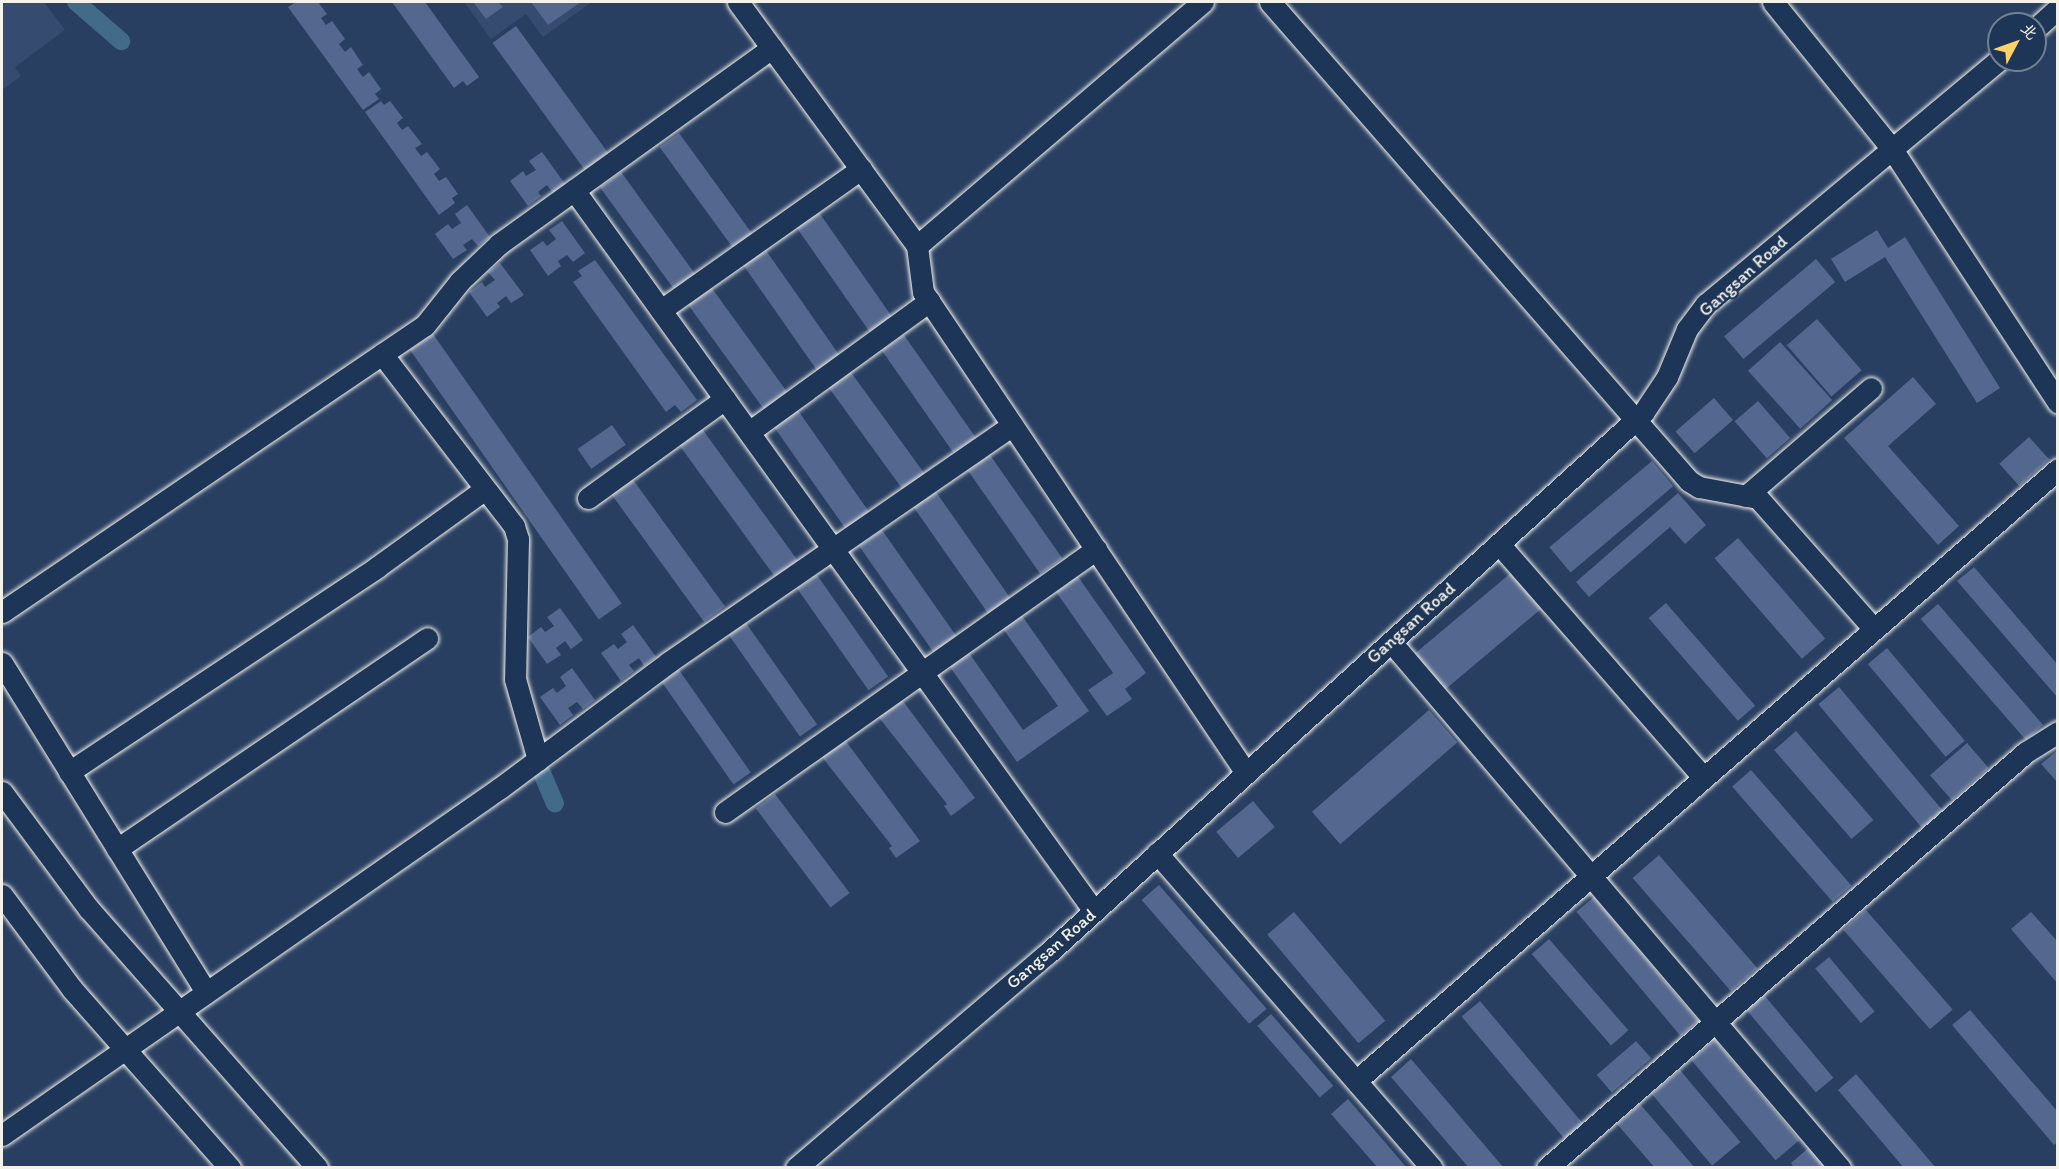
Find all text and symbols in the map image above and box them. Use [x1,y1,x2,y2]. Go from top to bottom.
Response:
north arrow [1987,12,2047,72]
text: 北 [2017,19,2042,43]
street label: Gangsan Road [1695,231,1791,321]
street label: Gangsan Road [1363,578,1459,668]
street label: Gangsan Road [1002,904,1100,994]

